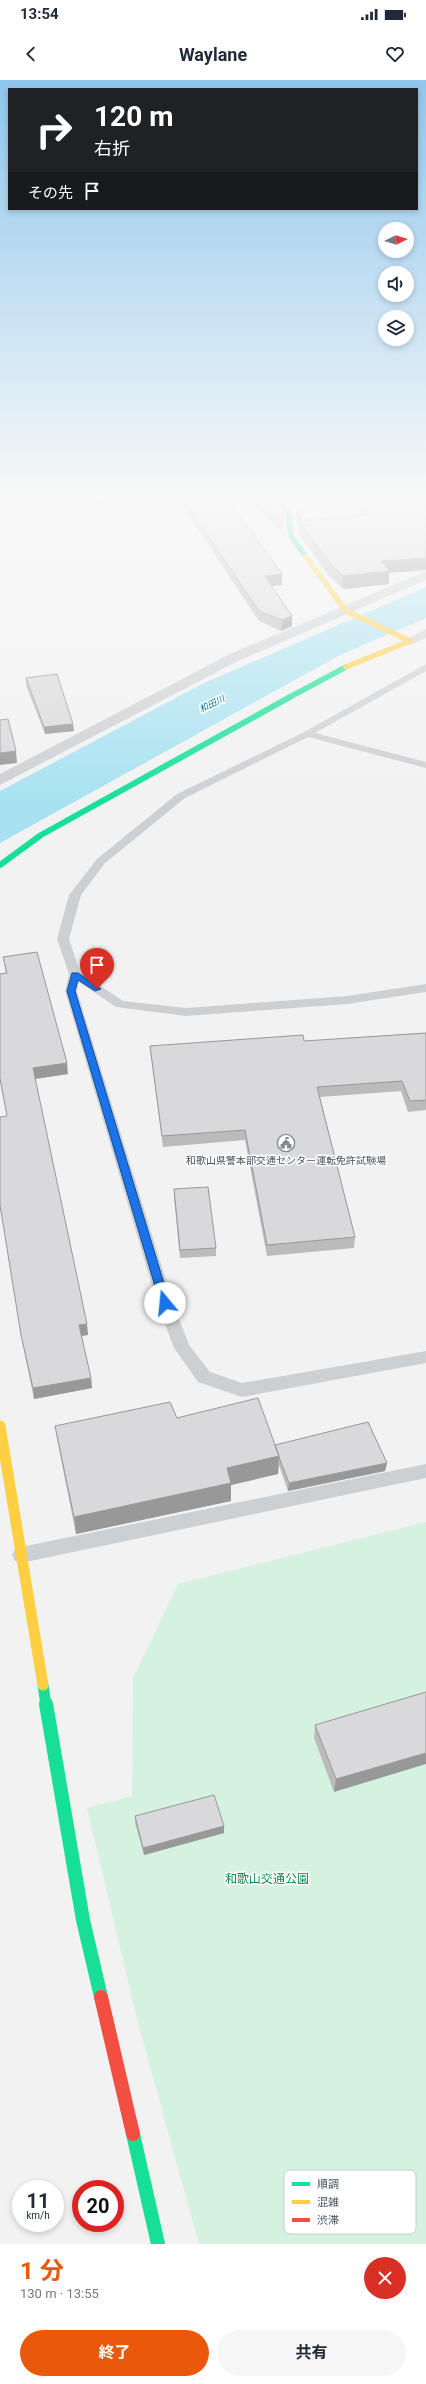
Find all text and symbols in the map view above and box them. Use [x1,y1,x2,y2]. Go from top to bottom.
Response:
text: 13:54 [20,5,59,23]
icon: back [20,43,42,65]
icon: heart [384,43,406,65]
text: Waylane [179,44,247,65]
text: 120 m [94,100,173,133]
icon: right [28,104,80,156]
text: 右折 [94,138,130,159]
icon: arrive [81,180,103,202]
text: その先 [28,184,73,202]
north arrow [378,222,414,258]
map controls [378,222,414,346]
button: sound [378,266,414,302]
button: layers [378,310,414,346]
water label: 和田川 [198,693,227,715]
pin [80,948,114,989]
icon: arrive [86,954,108,976]
public building icon: 和歌山県警本部交通センター運転免許試験場 [276,1133,296,1153]
place label: 和歌山県警本部交通センター運転免許試験場 [186,1155,386,1166]
position arrow [144,1282,186,1324]
park label: 和歌山交通公園 [225,1872,309,1886]
legend [284,2170,416,2234]
text: 順調 [317,2178,339,2191]
speed limit sign: 20 [72,2180,124,2232]
text: 11 [27,2189,49,2213]
text: 混雑 [317,2196,339,2209]
text: km/h [26,2210,50,2221]
text: 渋滞 [317,2214,339,2227]
text: 1 分 [20,2257,64,2285]
button: close [364,2257,406,2299]
text: 130 m · 13:55 [20,2286,99,2301]
button: 終了 [20,2330,209,2376]
button: 共有 [217,2330,406,2376]

